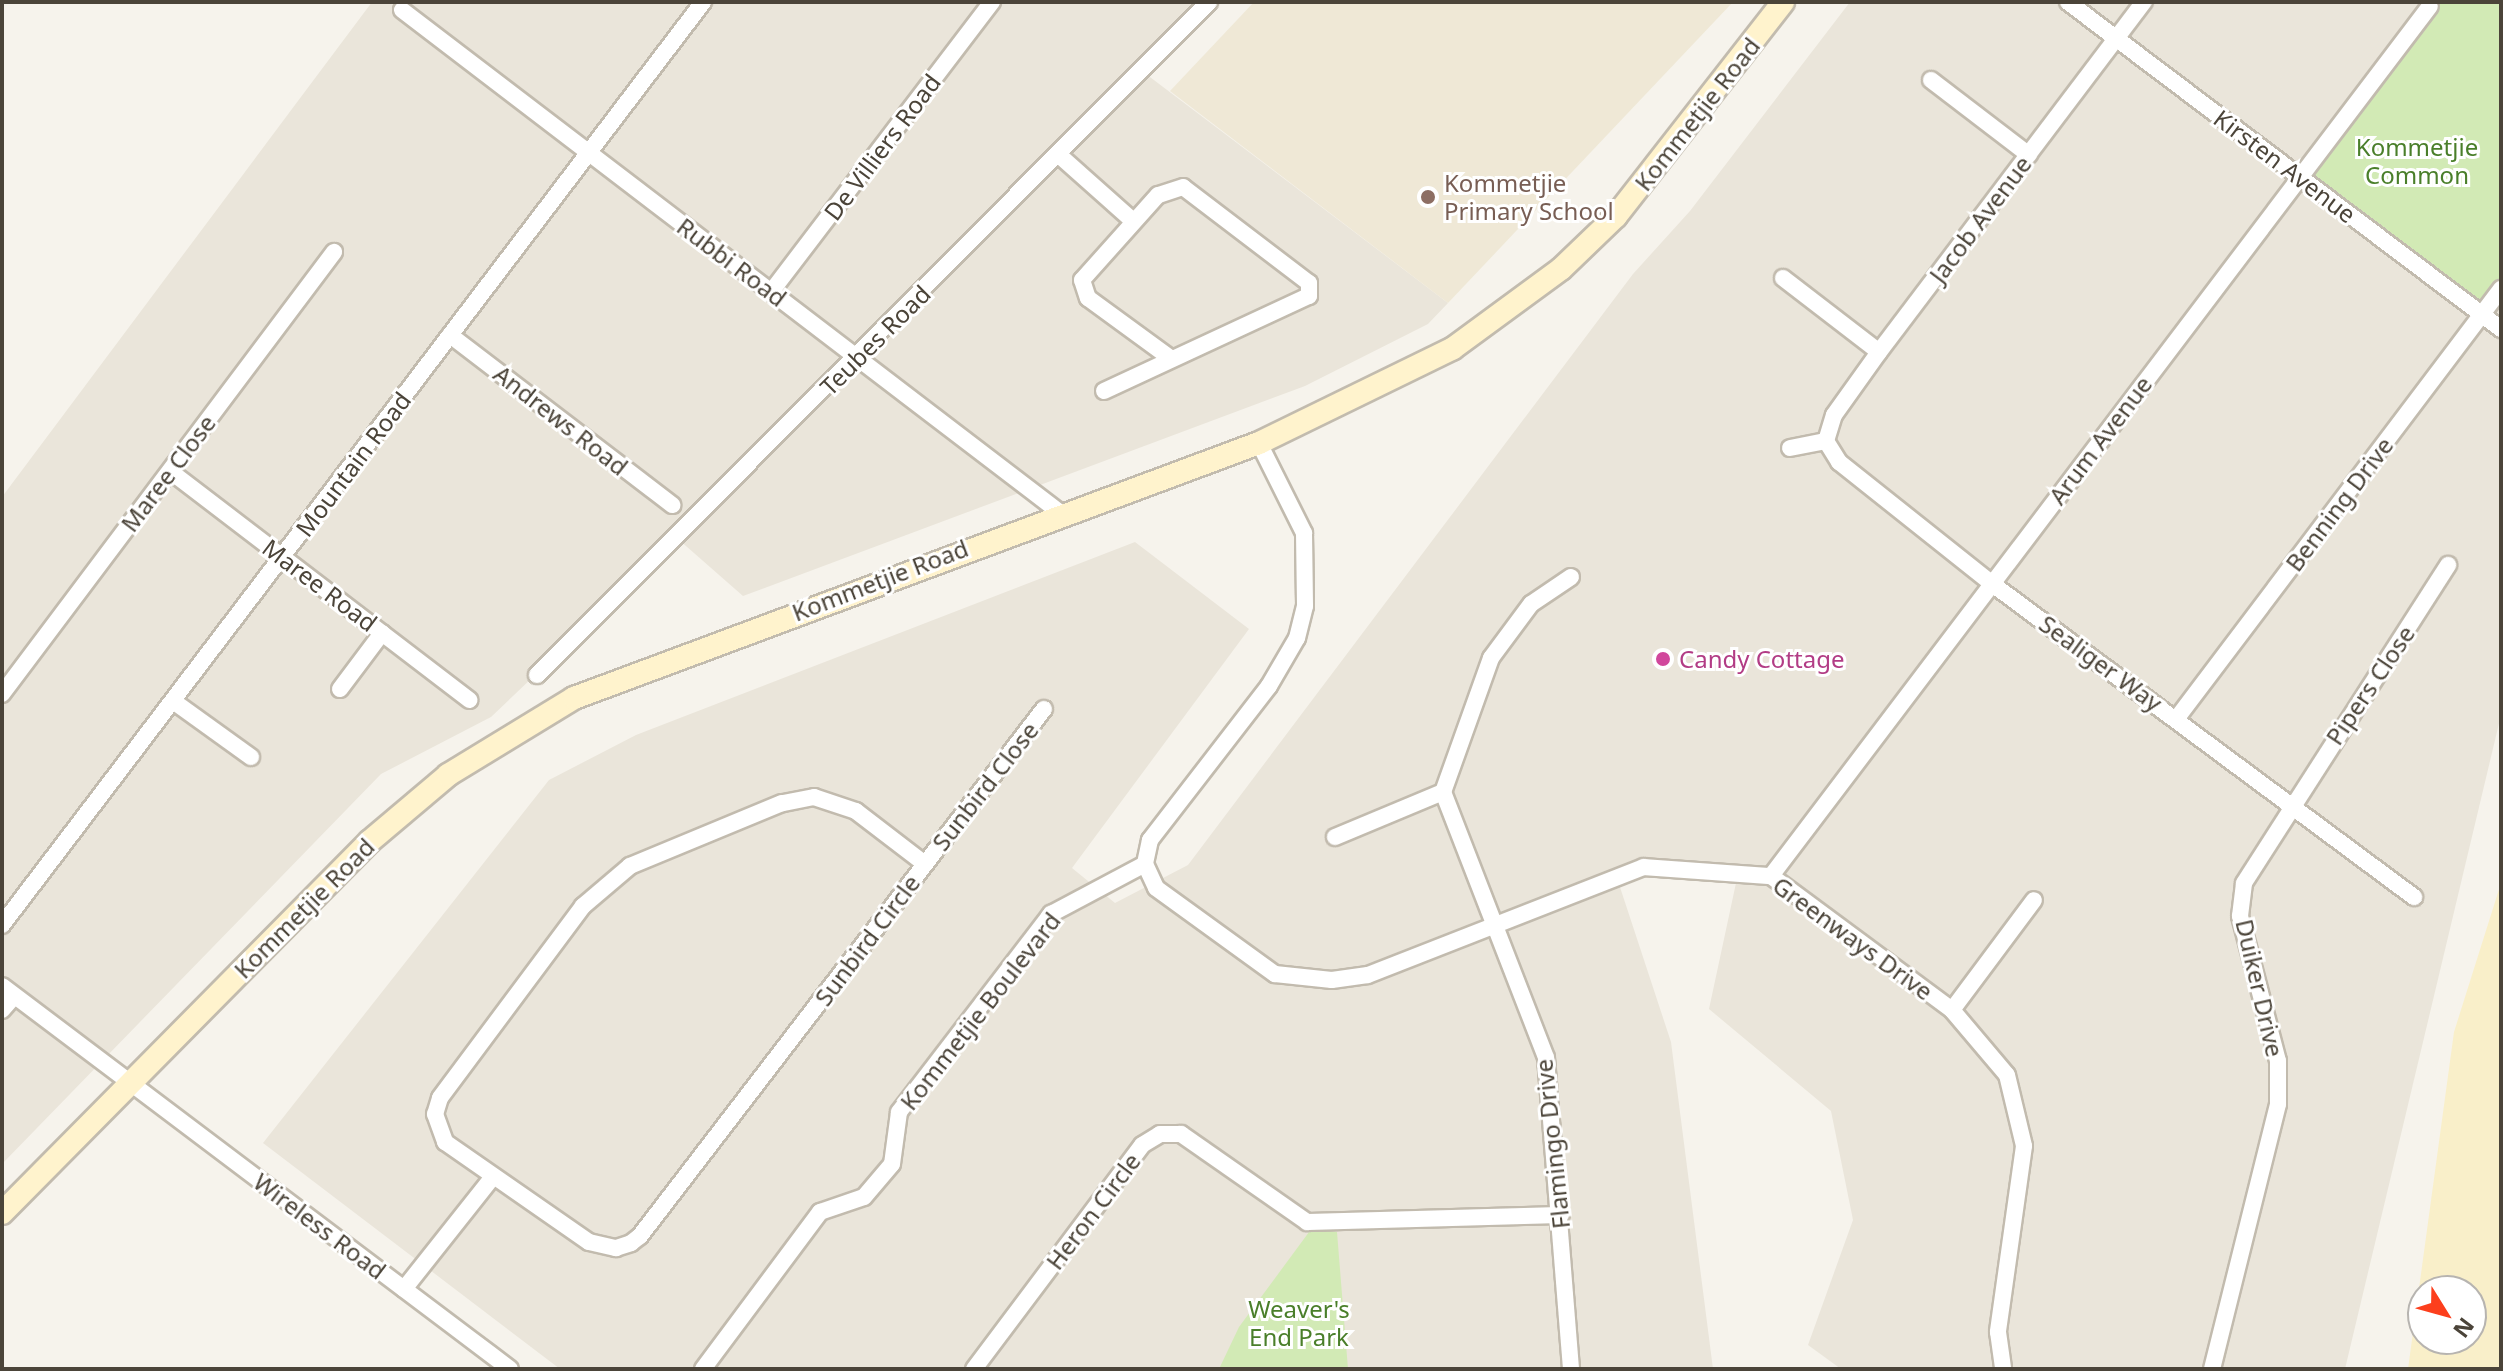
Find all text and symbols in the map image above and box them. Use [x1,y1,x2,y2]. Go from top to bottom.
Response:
street label: Kommetjie Road [1628,32,1766,196]
street label: De Villiers Road [818,68,946,226]
street label: Kirsten Avenue [2208,103,2362,229]
park label: Kommetjie Common [2356,133,2478,189]
street label: Jacob Avenue [1923,150,2037,288]
place label: Kommetjie Primary School [1444,169,1614,225]
marker: Kommetjie Primary School [1419,188,1437,206]
street label: Rubbi Road [672,212,792,312]
street label: Teubes Road [814,279,936,401]
street label: Andrews Road [488,359,634,481]
street label: Arum Avenue [2042,370,2158,510]
street label: Mountain Road [289,386,417,542]
street label: Maree Close [115,409,221,537]
street label: Benning Drive [2279,431,2399,577]
street label: Maree Road [257,533,383,637]
street label: Kommetjie Road [788,533,972,627]
street label: Sealiger Way [2034,609,2168,717]
street label: Pipers Close [2320,620,2420,750]
place label: Candy Cottage [1679,645,1844,673]
marker: Candy Cottage [1654,650,1672,668]
street label: Sunbird Close [926,716,1044,856]
street label: Kommetjie Road [228,832,380,984]
street label: Sunbird Circle [808,869,926,1011]
street label: Greenways Drive [1767,870,1939,1006]
street label: Kommetjie Boulevard [894,907,1066,1115]
street label: Duiker Drive [2230,916,2290,1060]
street label: Flamingo Drive [1529,1058,1575,1230]
street label: Heron Circle [1040,1147,1146,1275]
street label: Wireless Road [248,1167,392,1285]
north arrow [2407,1275,2487,1355]
park label: Weaver's End Park [1248,1295,1350,1351]
text: N [2447,1312,2482,1344]

